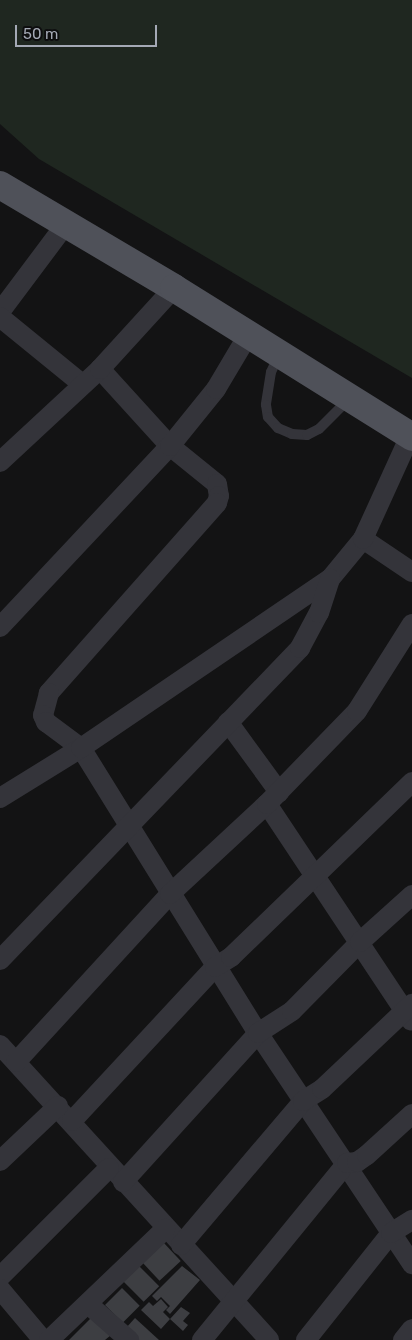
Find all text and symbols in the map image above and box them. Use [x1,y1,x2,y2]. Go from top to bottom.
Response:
scale bar [18,15,160,47]
text: 50 m [23,25,58,43]

